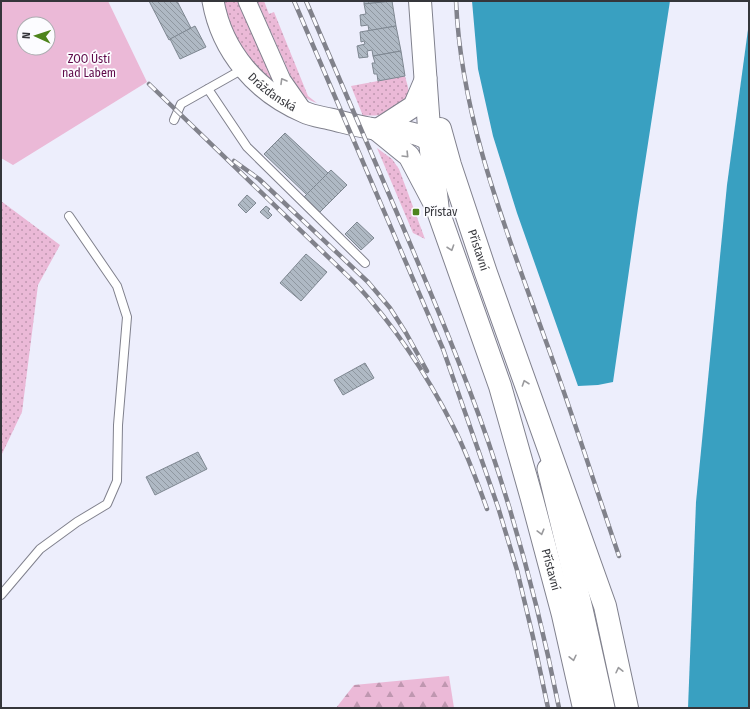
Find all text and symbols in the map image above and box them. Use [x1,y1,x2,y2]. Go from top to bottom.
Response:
north arrow [16,16,56,56]
text: N [20,32,33,39]
park label: ZOO Ústí nad Labem [62,51,116,80]
street label: Drážďanská [245,70,299,114]
one-way arrow [281,78,288,85]
one-way arrow [401,150,409,158]
place label: Přístav [424,205,458,219]
marker: Přístav [411,207,421,217]
street label: Přístavní [465,228,492,272]
one-way arrow [446,244,455,251]
one-way arrow [521,379,529,386]
one-way arrow [536,528,545,535]
street label: Přístavní [539,547,563,592]
one-way arrow [569,654,577,661]
one-way arrow [616,667,624,673]

